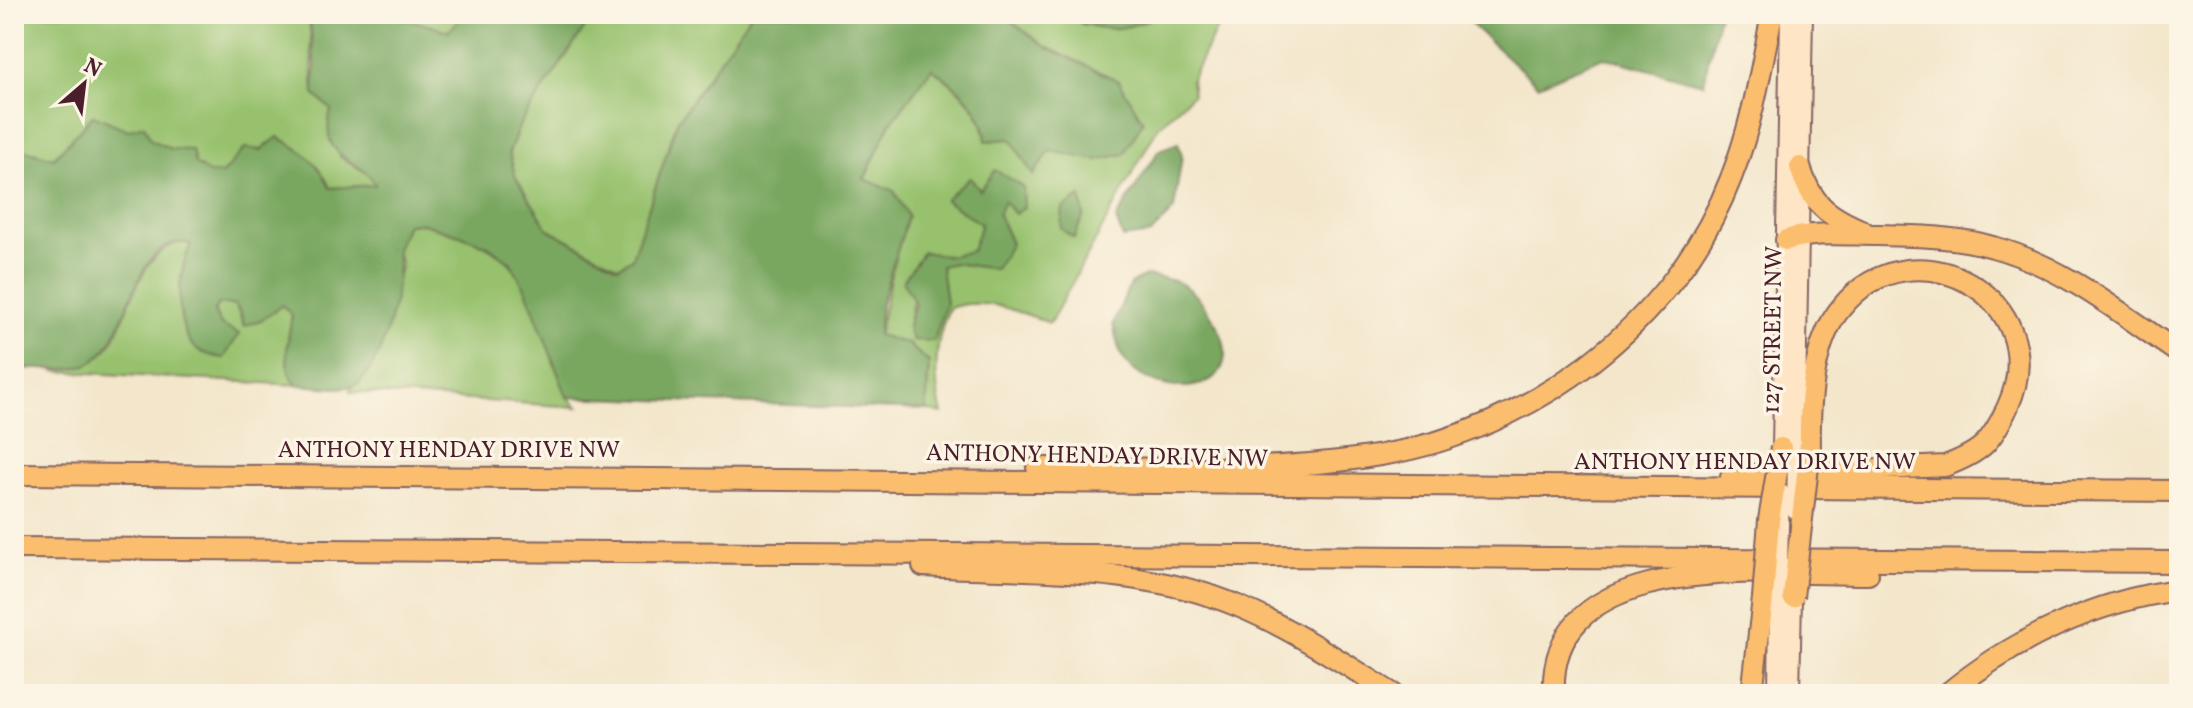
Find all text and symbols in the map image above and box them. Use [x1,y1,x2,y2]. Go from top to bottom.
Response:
north arrow [44,44,124,124]
text: N [78,51,107,86]
street label: 127 STREET NW [1756,245,1792,415]
street label: ANTHONY HENDAY DRIVE NW [278,434,620,468]
street label: ANTHONY HENDAY DRIVE NW [926,437,1268,477]
street label: ANTHONY HENDAY DRIVE NW [1574,446,1916,480]

